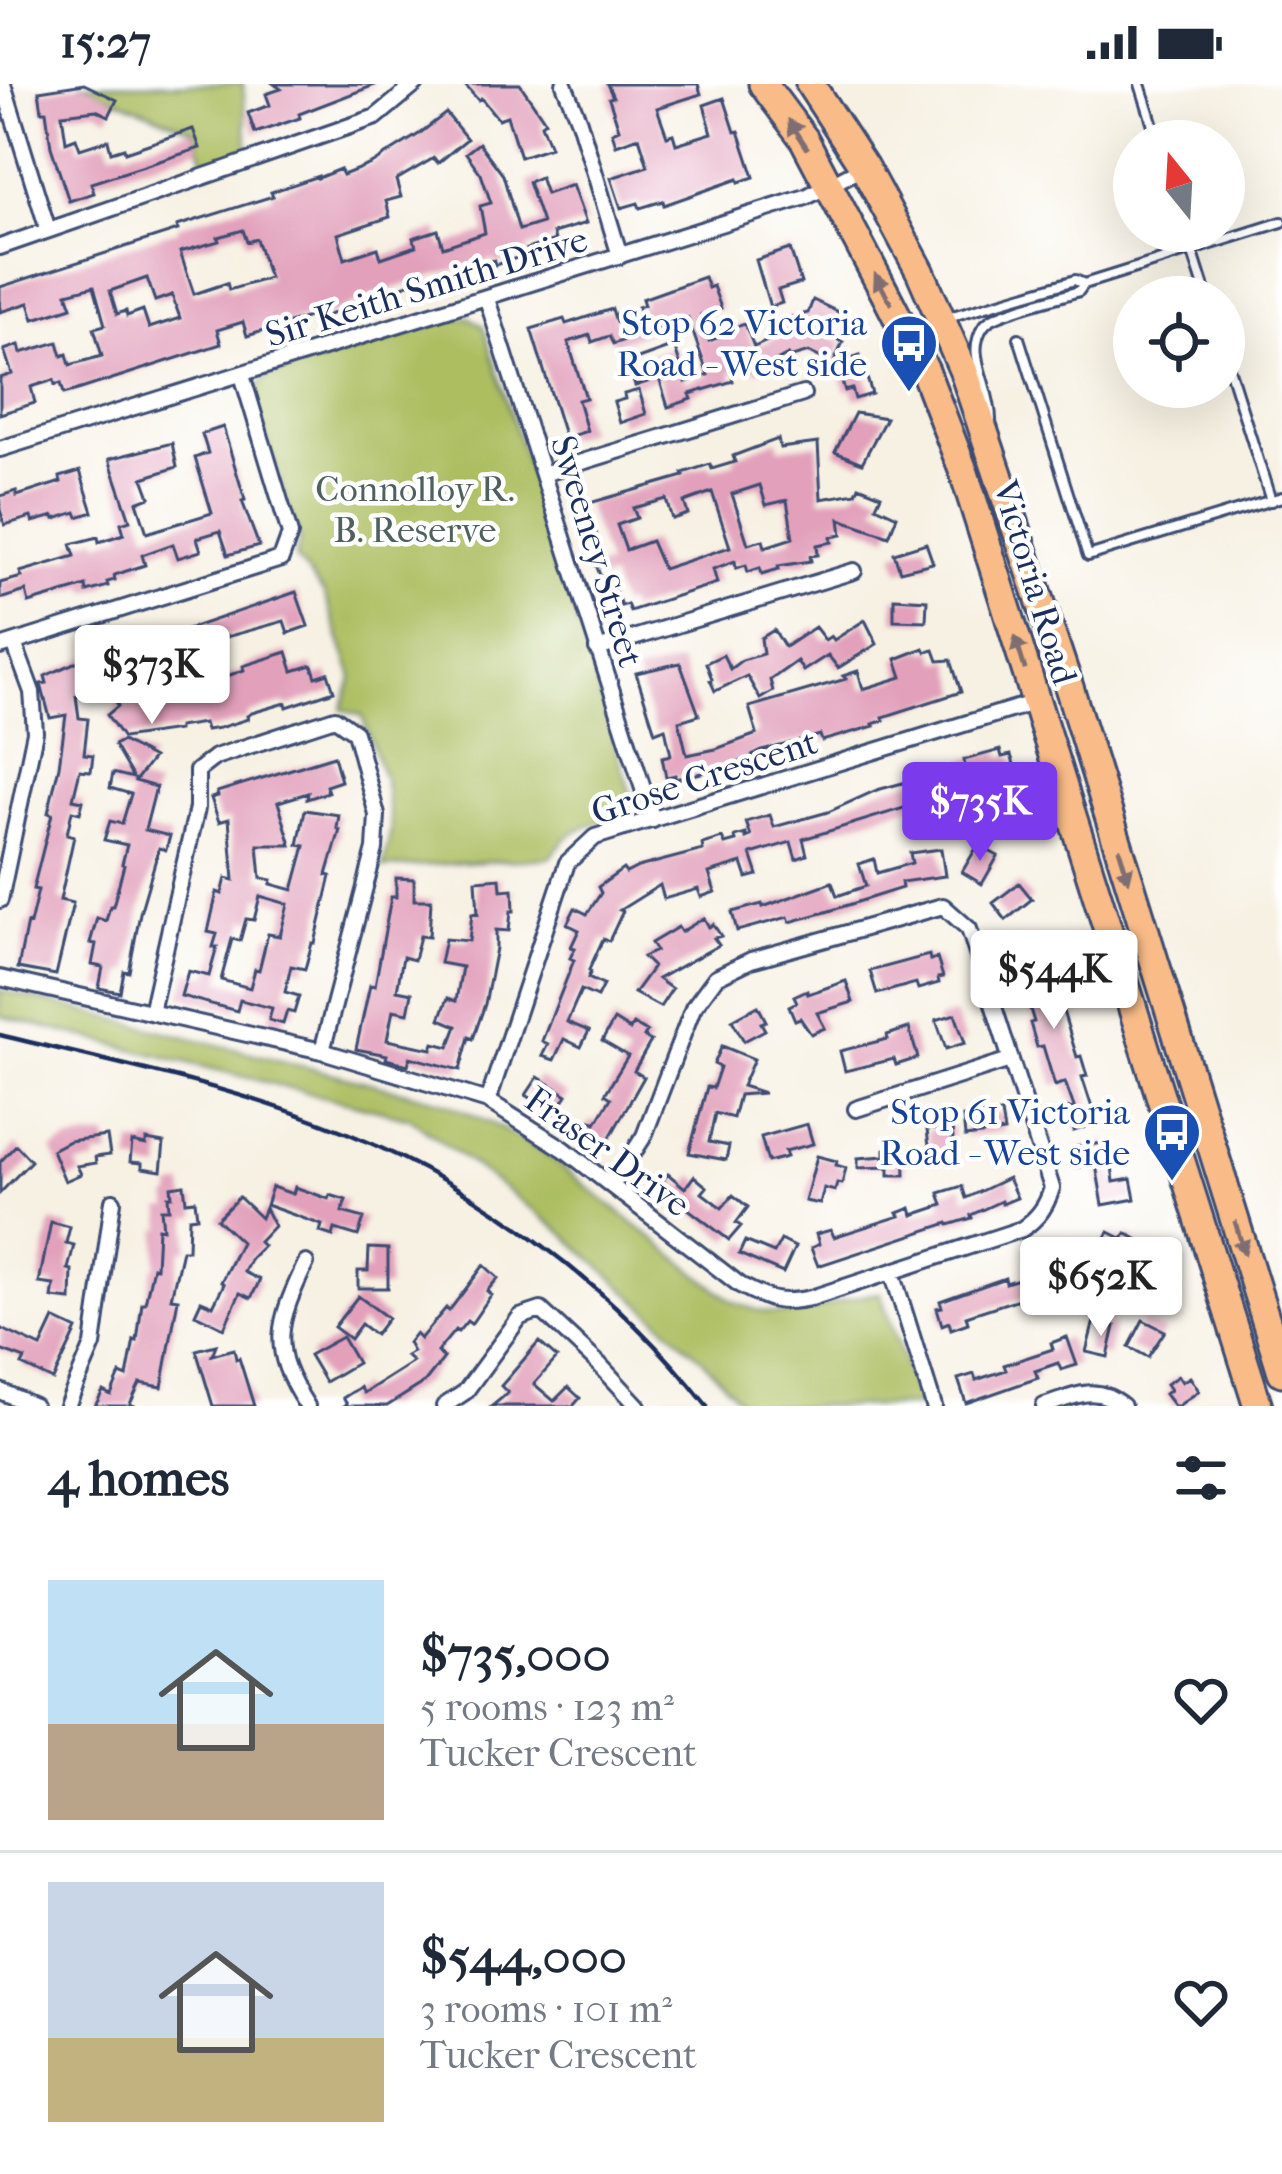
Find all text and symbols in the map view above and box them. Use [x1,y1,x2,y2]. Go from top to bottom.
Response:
text: 15:27 [60,16,151,69]
one-way arrow [788,118,810,151]
north arrow [1113,120,1245,252]
map controls [1113,120,1245,408]
street label: Sir Keith Smith Drive [260,218,592,356]
one-way arrow [873,271,893,306]
button: locate [1113,276,1245,408]
place label: Stop 62 Victoria Road - West side [616,302,867,385]
bus stop icon: Stop 62 Victoria Road - West side [878,312,940,394]
street label: Sweeney Street [542,431,652,672]
park label: Connolloy R. B. Reserve [315,468,515,551]
street label: Victoria Road [984,474,1086,690]
pin: $373K [68,625,236,727]
one-way arrow [1010,634,1028,671]
text: $373K [102,641,202,687]
street label: Grose Crescent [586,721,823,833]
pin: $735K [896,762,1064,864]
text: $735K [929,778,1031,824]
one-way arrow [1116,848,1134,884]
pin: $544K [970,930,1138,1032]
text: $544K [998,946,1110,992]
street label: Fraser Drive [517,1078,698,1226]
place label: Stop 61 Victoria Road - West side [879,1091,1130,1174]
bus stop icon: Stop 61 Victoria Road - West side [1141,1101,1203,1183]
one-way arrow [1232,1220,1250,1257]
pin: $652K [1017,1237,1185,1339]
text: $652K [1047,1253,1155,1299]
icon: filters [1168,1445,1234,1511]
text: 4 homes [48,1448,229,1508]
text: $735,000 [420,1624,611,1684]
icon: home [144,1628,288,1772]
icon: heart [1168,1667,1234,1733]
text: 5 rooms · 123 m² [420,1684,674,1730]
text: Tucker Crescent [420,1730,697,1776]
text: $544,000 [420,1926,627,1986]
icon: home [144,1930,288,2074]
icon: heart [1168,1969,1234,2035]
text: 3 rooms · 101 m² [420,1986,672,2032]
text: Tucker Crescent [420,2032,697,2078]

